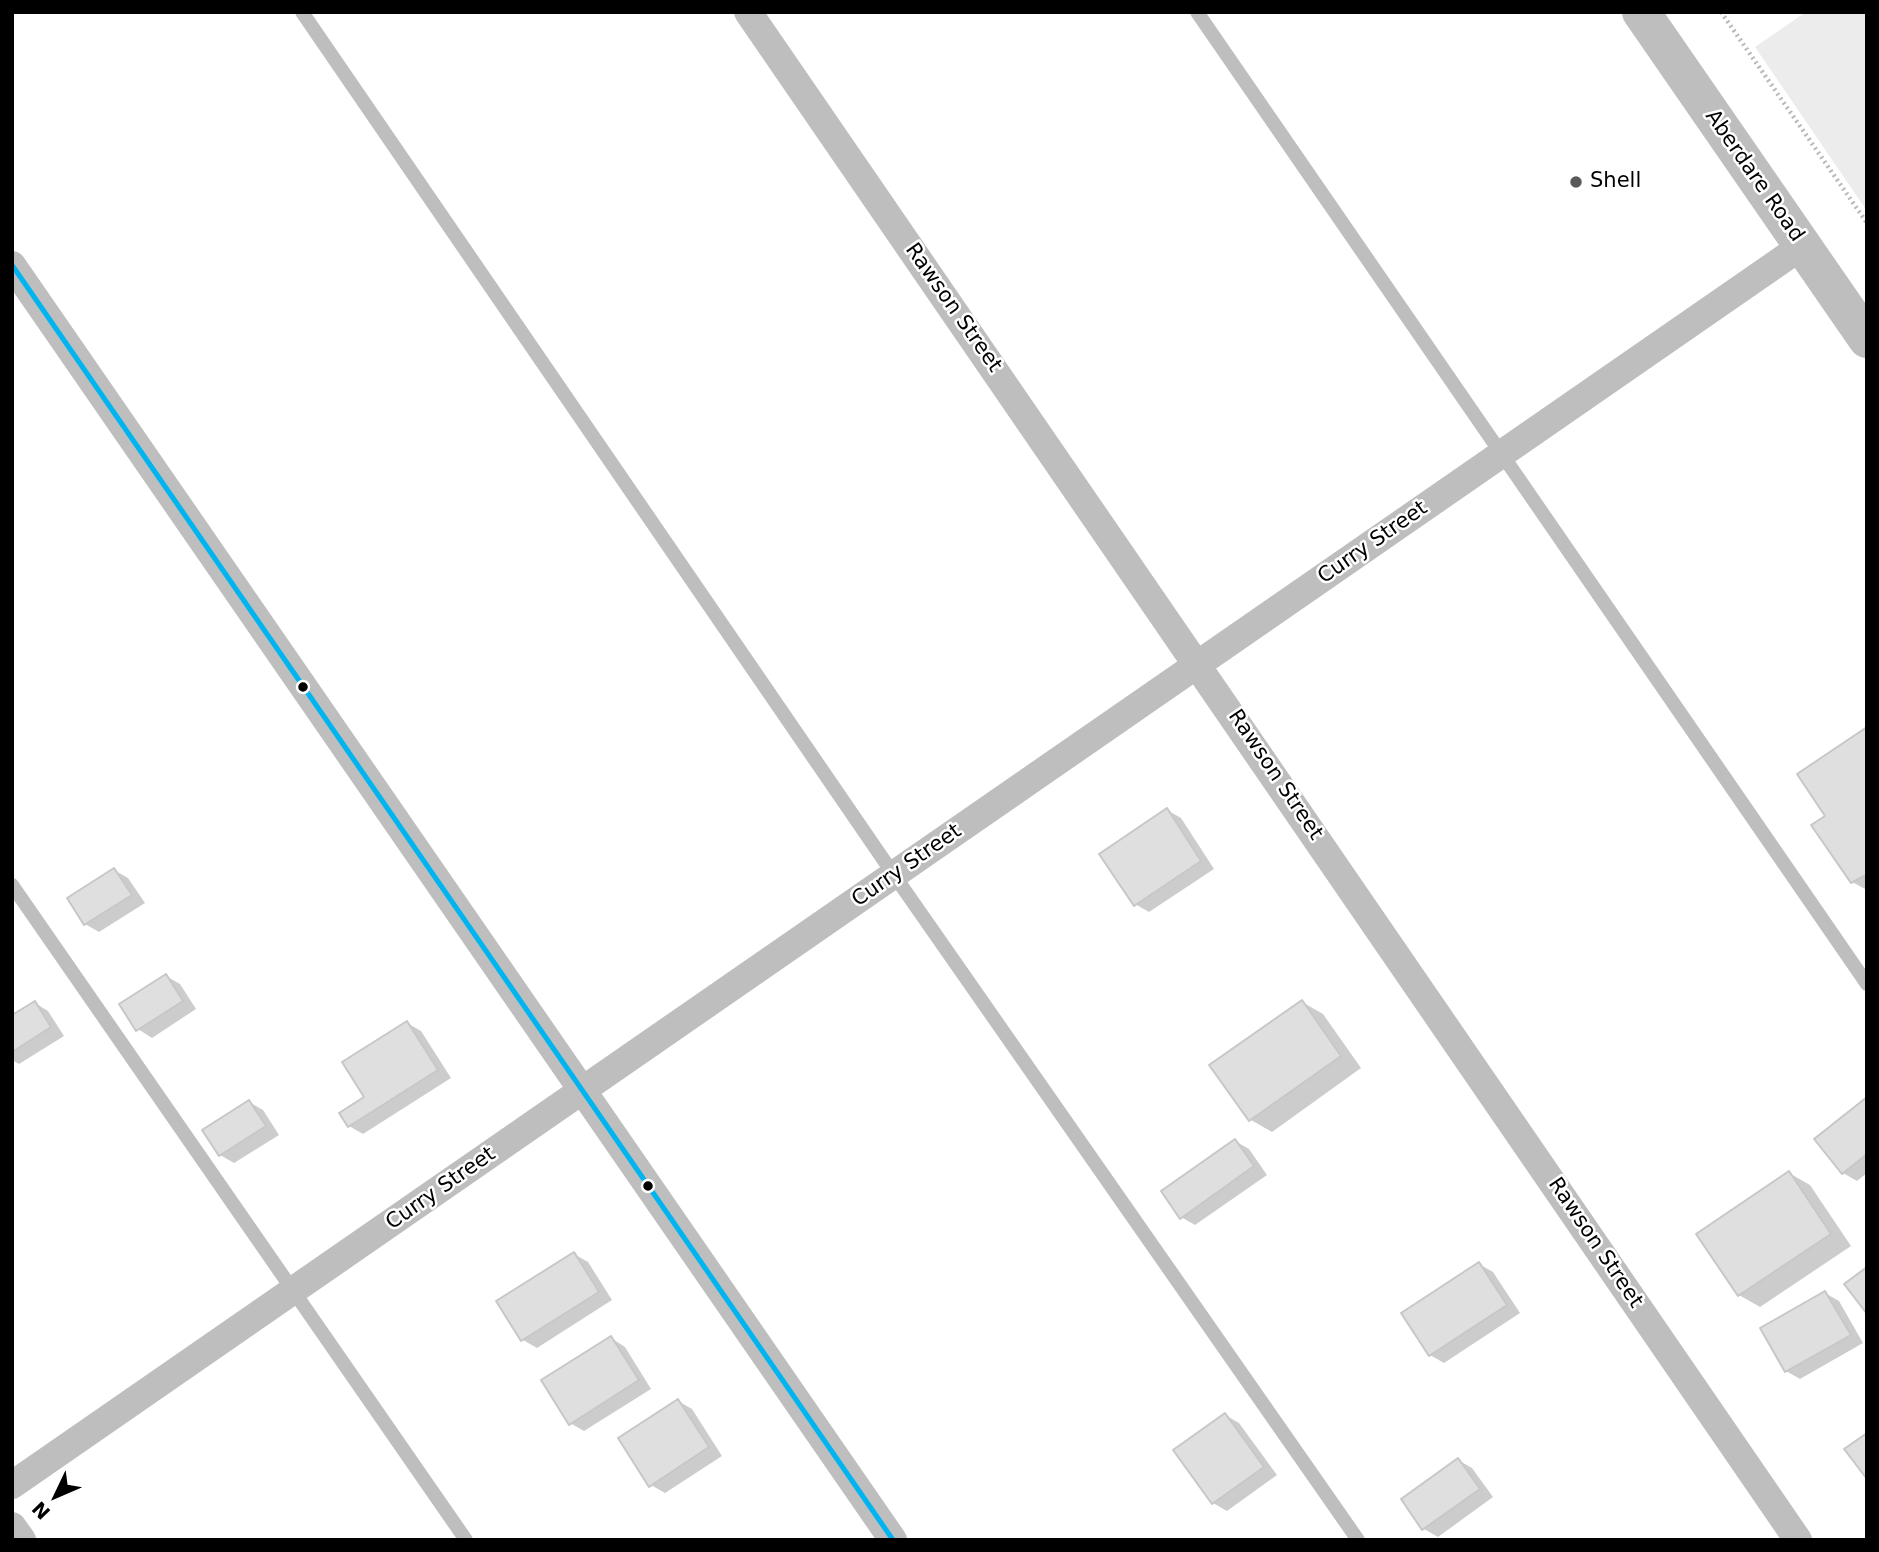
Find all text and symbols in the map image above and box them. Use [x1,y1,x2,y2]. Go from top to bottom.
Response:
street label: Aberdare Road [1699,105,1809,247]
place label: Shell [1590,169,1641,195]
marker: Shell [1568,174,1584,190]
street label: Rawson Street [899,239,1007,377]
street label: Curry Street [1313,496,1433,590]
unlabelled marker [296,680,310,694]
street label: Rawson Street [1222,705,1328,845]
street label: Curry Street [847,819,967,913]
street label: Curry Street [381,1142,501,1236]
street label: Rawson Street [1542,1173,1648,1313]
unlabelled marker [641,1179,655,1193]
north arrow [21,1461,91,1531]
text: N [27,1497,54,1524]

